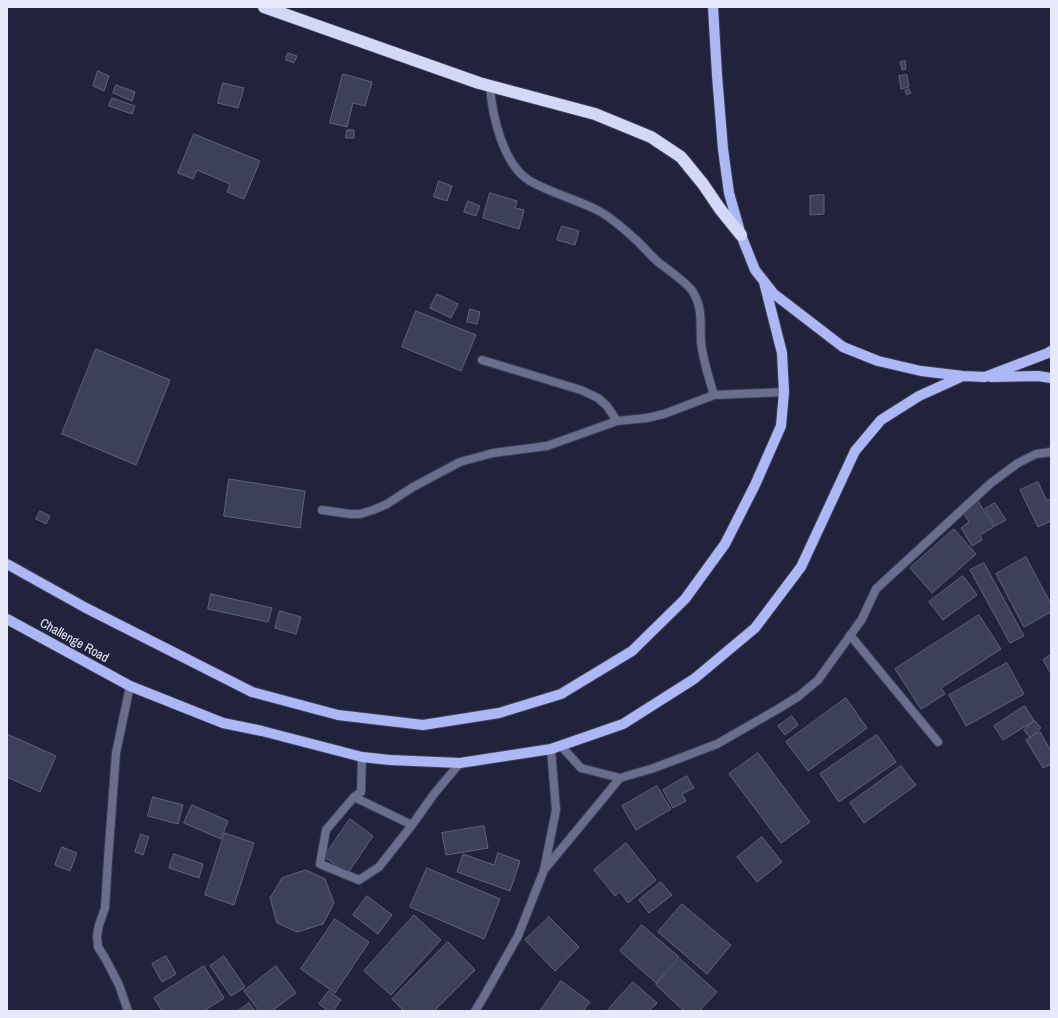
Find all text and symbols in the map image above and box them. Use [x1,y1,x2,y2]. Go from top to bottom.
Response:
street label: Challenge Road [37,616,111,666]

